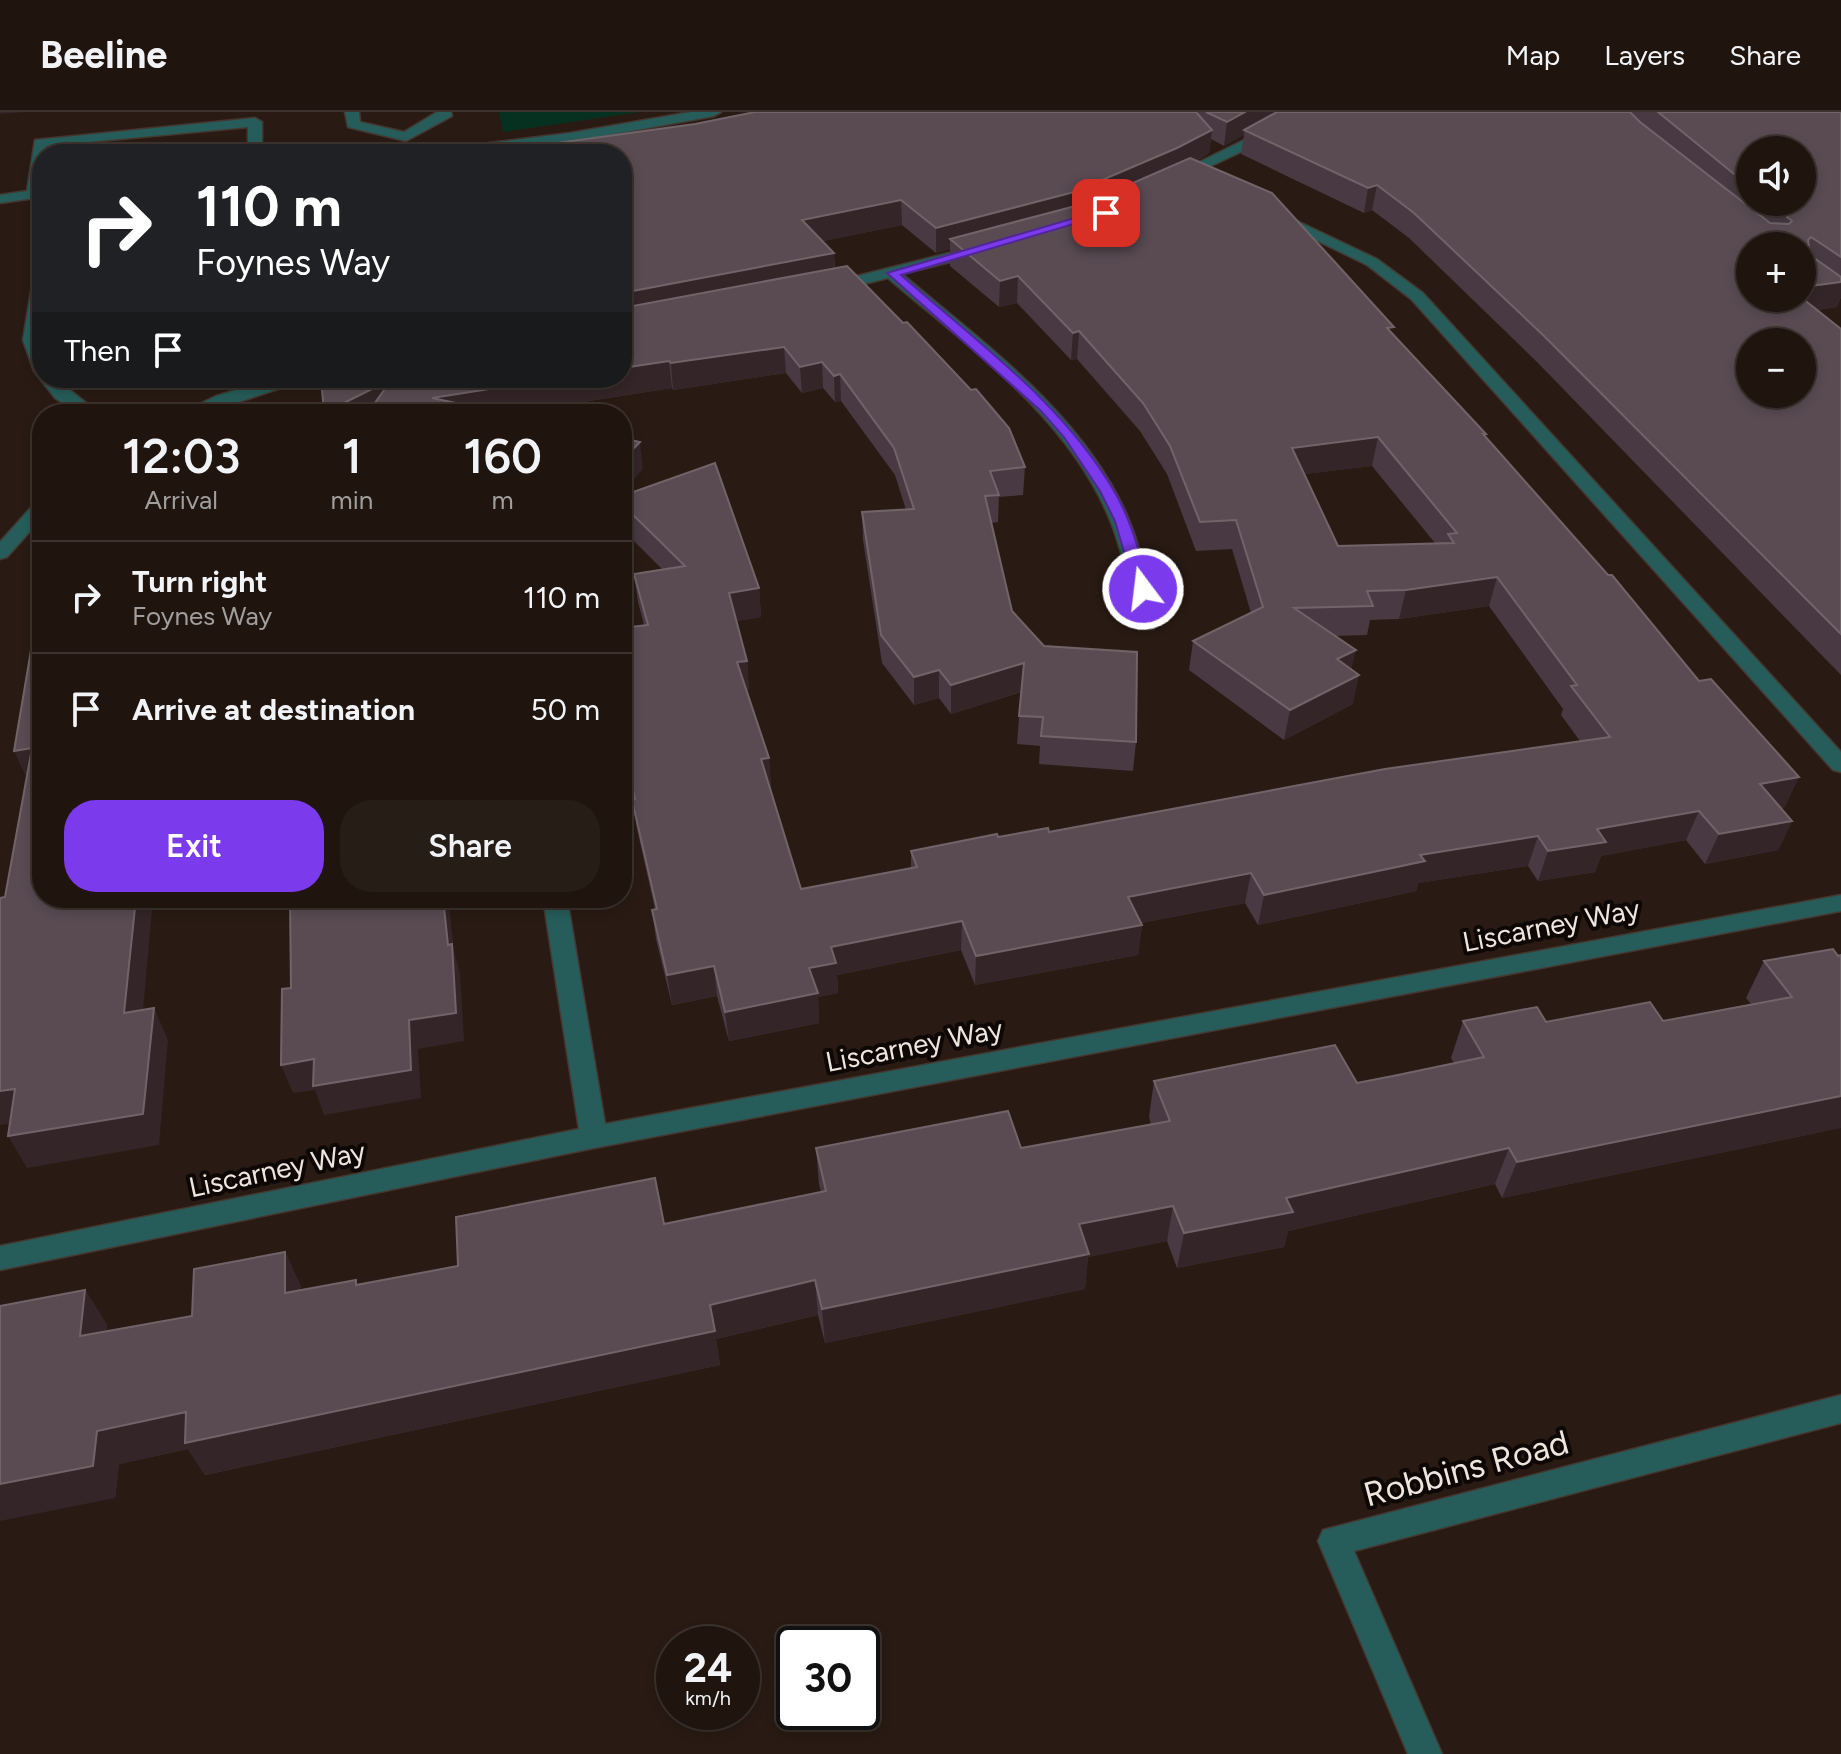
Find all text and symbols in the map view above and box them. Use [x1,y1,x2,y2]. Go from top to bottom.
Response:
text: Beeline [40,32,167,78]
text: Map [1506,38,1560,72]
text: Layers [1604,38,1685,72]
text: Share [1729,38,1801,72]
map controls [1736,136,1816,408]
button: sound [1736,136,1816,216]
text: 110 m [196,173,342,240]
icon: right [64,176,168,280]
pin [1072,179,1140,247]
icon: arrive [1084,191,1128,235]
button: + [1736,232,1816,312]
text: Foynes Way [196,241,390,284]
icon: arrive [146,328,190,372]
button: − [1736,328,1816,408]
text: Then [64,332,130,369]
text: 12:03 [122,427,241,485]
text: 1 [342,427,362,485]
text: 160 [463,427,542,485]
text: Arrival [145,484,218,516]
text: min [331,484,373,516]
text: m [492,484,514,516]
position arrow [1101,547,1185,631]
text: Turn right [132,563,267,600]
icon: right [64,575,108,619]
text: 110 m [523,579,600,616]
text: Foynes Way [132,600,272,632]
icon: arrive [64,687,108,731]
text: Arrive at destination [132,691,415,728]
text: 50 m [531,691,600,728]
button: Exit [64,800,324,892]
button: Share [340,800,600,892]
street label: Liscarney Way [1460,891,1643,959]
street label: Liscarney Way [823,1011,1006,1079]
street label: Liscarney Way [186,1134,369,1204]
street label: Robbins Road [1359,1421,1573,1515]
speed limit sign: 30 [776,1626,880,1730]
text: 24 [684,1644,732,1692]
text: km/h [685,1686,731,1710]

